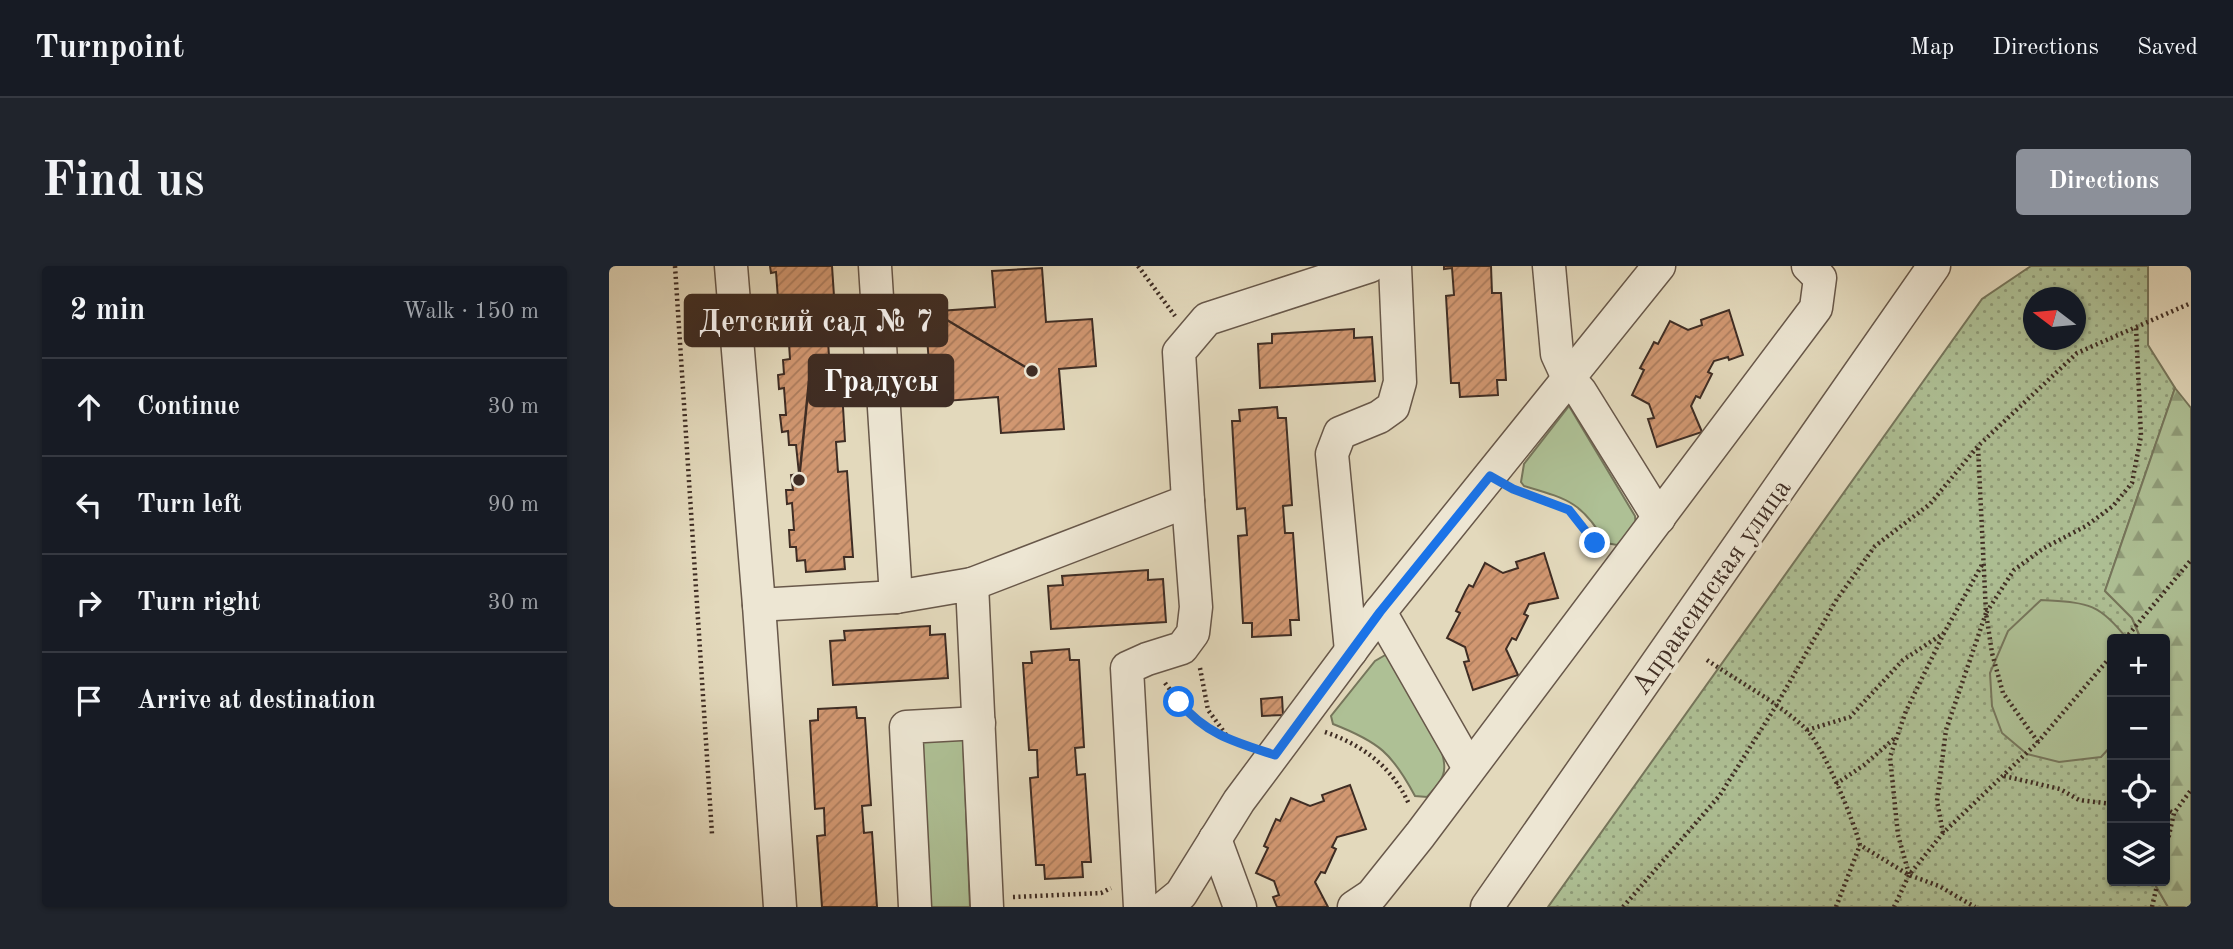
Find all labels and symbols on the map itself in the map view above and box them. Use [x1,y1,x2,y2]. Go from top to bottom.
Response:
north arrow [2023,287,2086,350]
callout: Детский сад № 7 [685,295,947,346]
text: Детский сад № 7 [699,308,933,338]
callout: Градусы [809,355,953,406]
text: Градусы [823,368,939,398]
street label: Апраксинская улица [1628,475,1797,701]
route end [1579,527,1610,558]
route start [1163,686,1194,717]

